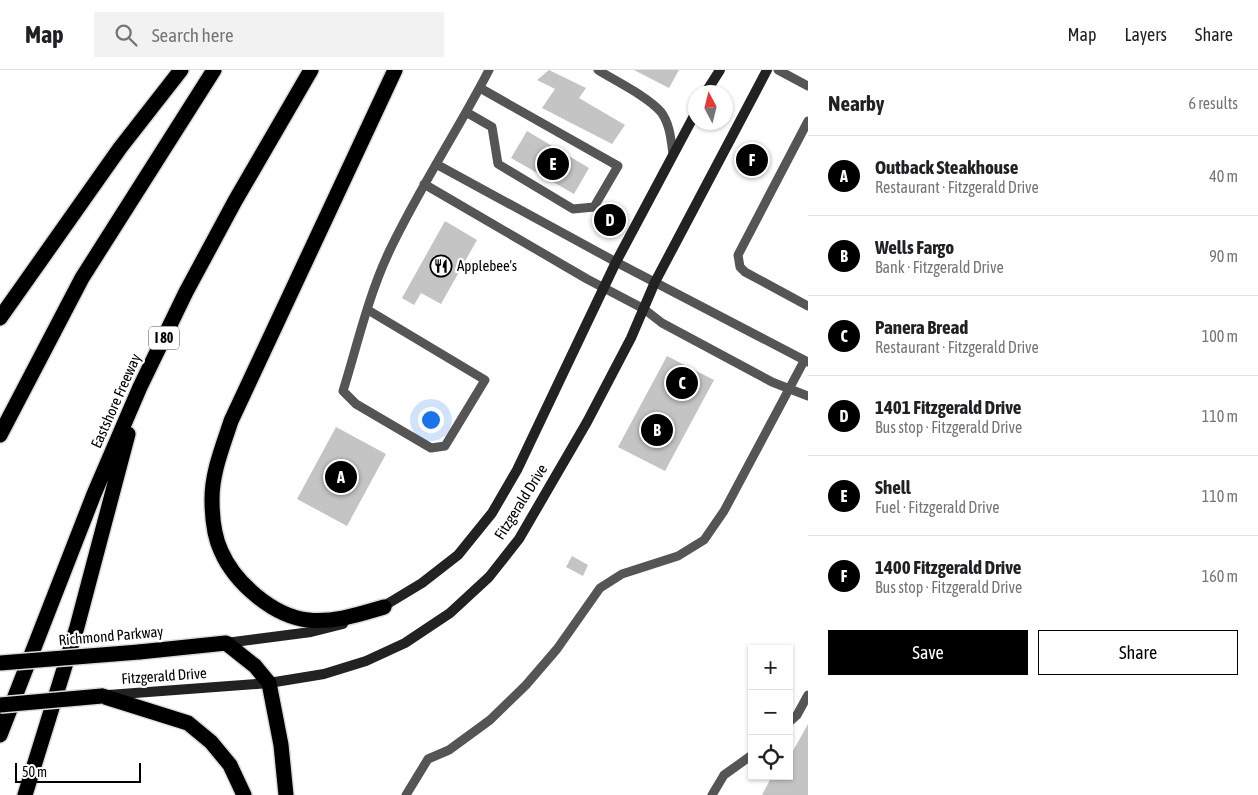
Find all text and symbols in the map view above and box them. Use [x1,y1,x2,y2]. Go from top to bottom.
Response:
search box [94,12,444,57]
text: Map [25,21,64,48]
icon: search [112,21,140,49]
text: Search here [152,24,234,46]
text: Map [1067,24,1096,45]
text: Layers [1124,24,1167,45]
text: Share [1195,24,1233,45]
north arrow [688,85,733,130]
text: Nearby [828,91,884,115]
text: 6 results [1188,94,1238,112]
pin: F [736,141,768,179]
pin: E [537,145,569,183]
text: Outback Steakhouse [875,156,1018,178]
text: A [840,167,848,185]
text: 40 m [1209,167,1238,185]
text: Restaurant · Fitzgerald Drive [875,178,1039,196]
pin: D [594,201,626,239]
text: Wells Fargo [875,236,954,258]
text: B [840,247,848,265]
text: 90 m [1209,247,1238,265]
restaurant icon: Applebee's [429,254,453,278]
place label: Applebee's [457,257,517,274]
text: Bank · Fitzgerald Drive [875,258,1004,276]
text: Panera Bread [875,316,968,338]
road number: I 80 [149,326,179,350]
text: C [840,327,848,345]
text: 100 m [1202,327,1238,345]
text: Restaurant · Fitzgerald Drive [875,338,1039,356]
street label: Eastshore Freeway [87,351,144,451]
pin: C [666,364,698,402]
text: 1401 Fitzgerald Drive [875,396,1021,418]
your location [418,407,444,433]
text: D [840,407,848,425]
text: 110 m [1202,407,1238,425]
pin: B [641,411,673,449]
text: Bus stop · Fitzgerald Drive [875,418,1022,436]
pin: A [325,458,357,496]
street label: Fitzgerald Drive [491,461,551,542]
text: Shell [875,476,911,498]
text: E [841,487,847,505]
text: 110 m [1202,487,1238,505]
text: Fuel · Fitzgerald Drive [875,498,999,516]
text: 1400 Fitzgerald Drive [875,556,1021,578]
text: F [841,567,847,585]
text: 160 m [1202,567,1238,585]
text: Bus stop · Fitzgerald Drive [875,578,1022,596]
street label: Richmond Parkway [58,622,164,649]
button: Save [828,630,1028,675]
button: Share [1038,630,1238,675]
map controls [748,645,793,780]
button: + [748,645,793,690]
street label: Fitzgerald Drive [121,664,207,687]
button: − [748,690,793,735]
button: locate [748,735,793,780]
scale bar [15,760,141,783]
text: 50 m [22,764,47,780]

